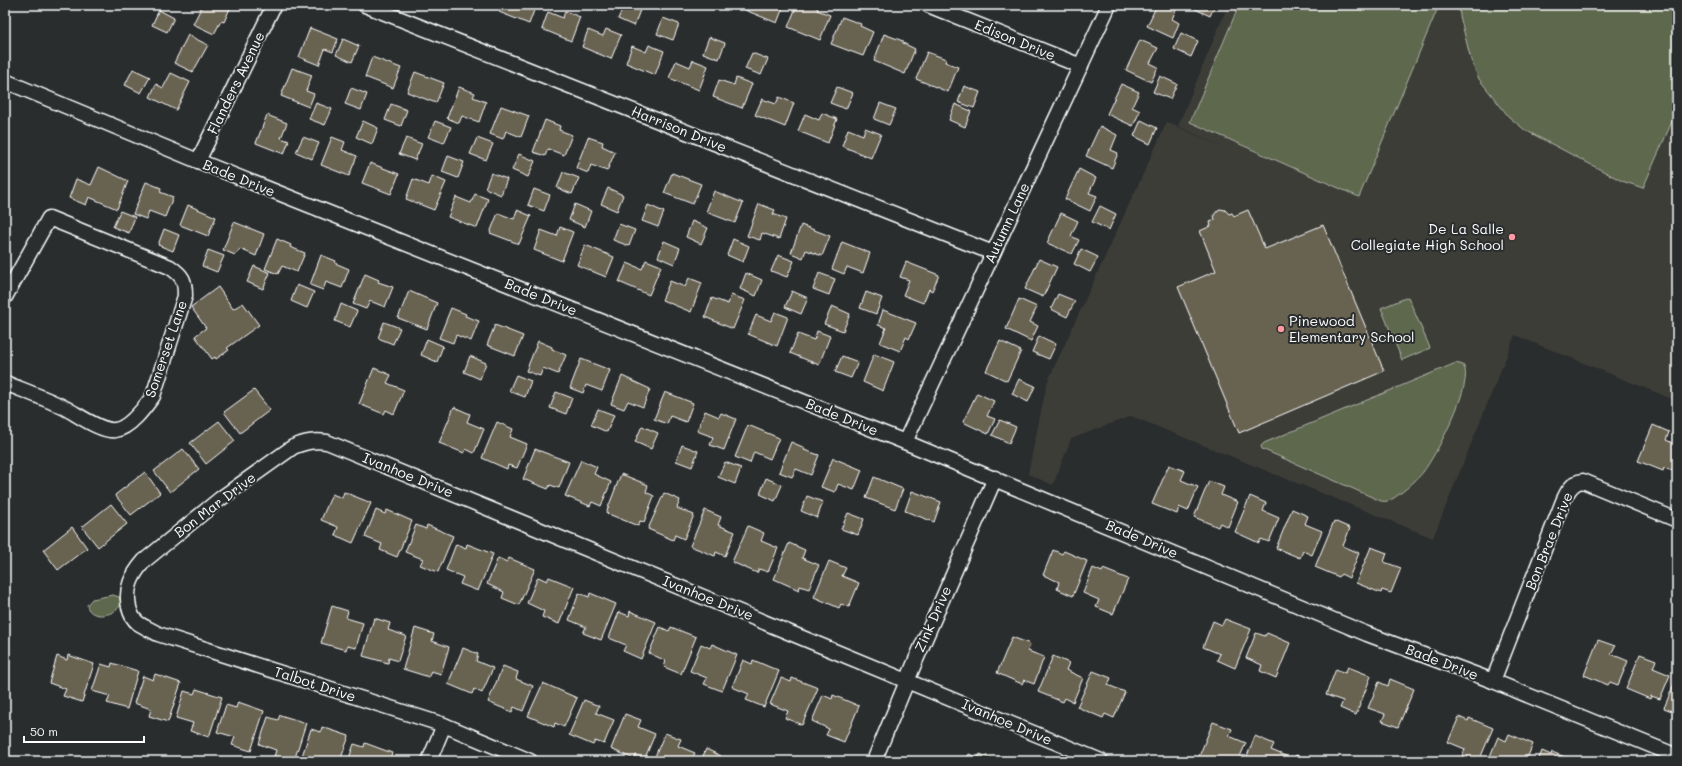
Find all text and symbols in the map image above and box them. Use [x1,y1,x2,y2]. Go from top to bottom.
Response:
street label: Edison Drive [972,15,1058,64]
street label: Flanders Avenue [202,28,269,137]
street label: Harrison Drive [629,101,730,156]
street label: Bade Drive [200,154,278,201]
street label: Autumn Lane [980,179,1034,266]
place label: De La Salle Collegiate High School [1351,219,1504,254]
marker: De La Salle Collegiate High School [1507,232,1517,242]
street label: Bade Drive [502,273,580,320]
street label: Somerset Lane [140,298,191,400]
place label: Pinewood Elementary School [1289,311,1415,346]
marker: Pinewood Elementary School [1276,324,1286,334]
street label: Bade Drive [803,393,881,440]
street label: Ivanhoe Drive [360,448,456,501]
street label: Bon Mar Drive [170,468,259,542]
street label: Bon Brae Drive [1520,489,1577,593]
street label: Bade Drive [1103,515,1181,562]
street label: Ivanhoe Drive [660,571,756,624]
street label: Zink Drive [910,583,956,655]
street label: Bade Drive [1403,639,1481,684]
street label: Talbot Drive [272,661,358,706]
street label: Ivanhoe Drive [959,694,1055,749]
scale bar [24,718,144,744]
text: 50 m [30,723,58,739]

